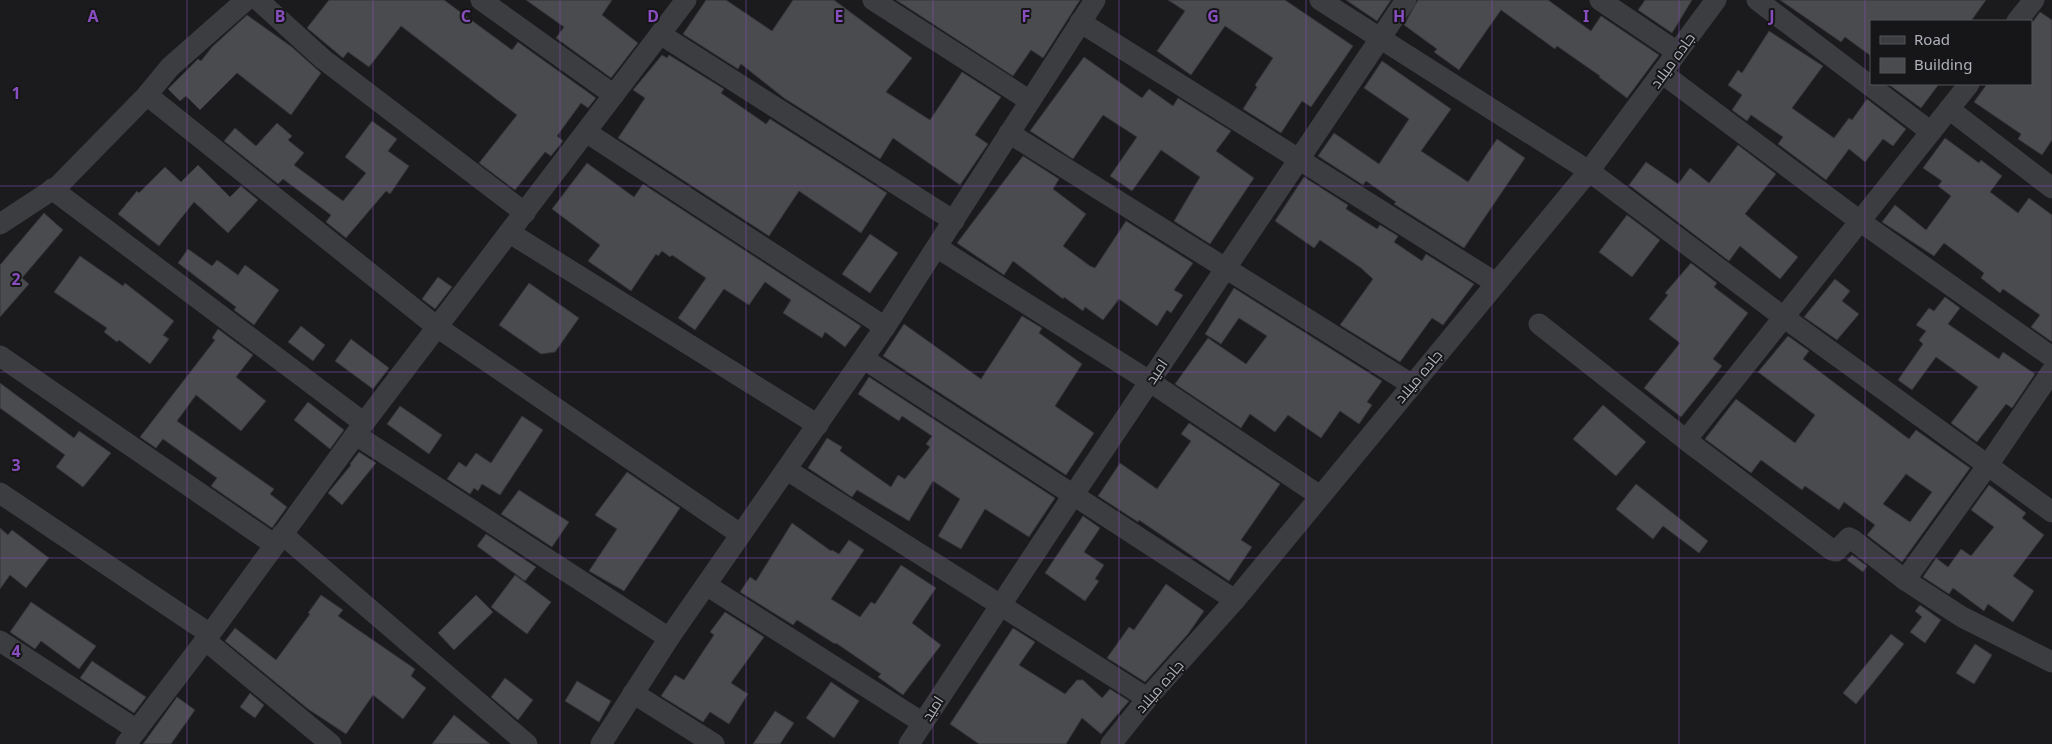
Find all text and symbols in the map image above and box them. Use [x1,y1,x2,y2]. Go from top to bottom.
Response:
text: A [87,5,99,27]
text: B [275,5,285,27]
text: C [461,5,471,27]
text: D [647,5,659,27]
text: E [835,5,844,27]
text: F [1022,5,1030,27]
text: G [1207,5,1219,27]
text: H [1393,5,1405,27]
text: I [1583,5,1589,27]
text: J [1767,5,1775,27]
legend [1870,20,2032,85]
street label: جاده میلاد [1645,28,1699,92]
text: Road [1914,29,1950,49]
text: Building [1914,54,1972,74]
text: 1 [11,82,21,104]
text: 2 [11,268,21,290]
street label: جاده میلاد [1390,345,1446,407]
street label: امید [1140,355,1172,387]
text: 3 [11,454,21,476]
text: 4 [11,640,21,662]
street label: جاده میلاد [1130,655,1188,717]
street label: امید [917,692,947,724]

